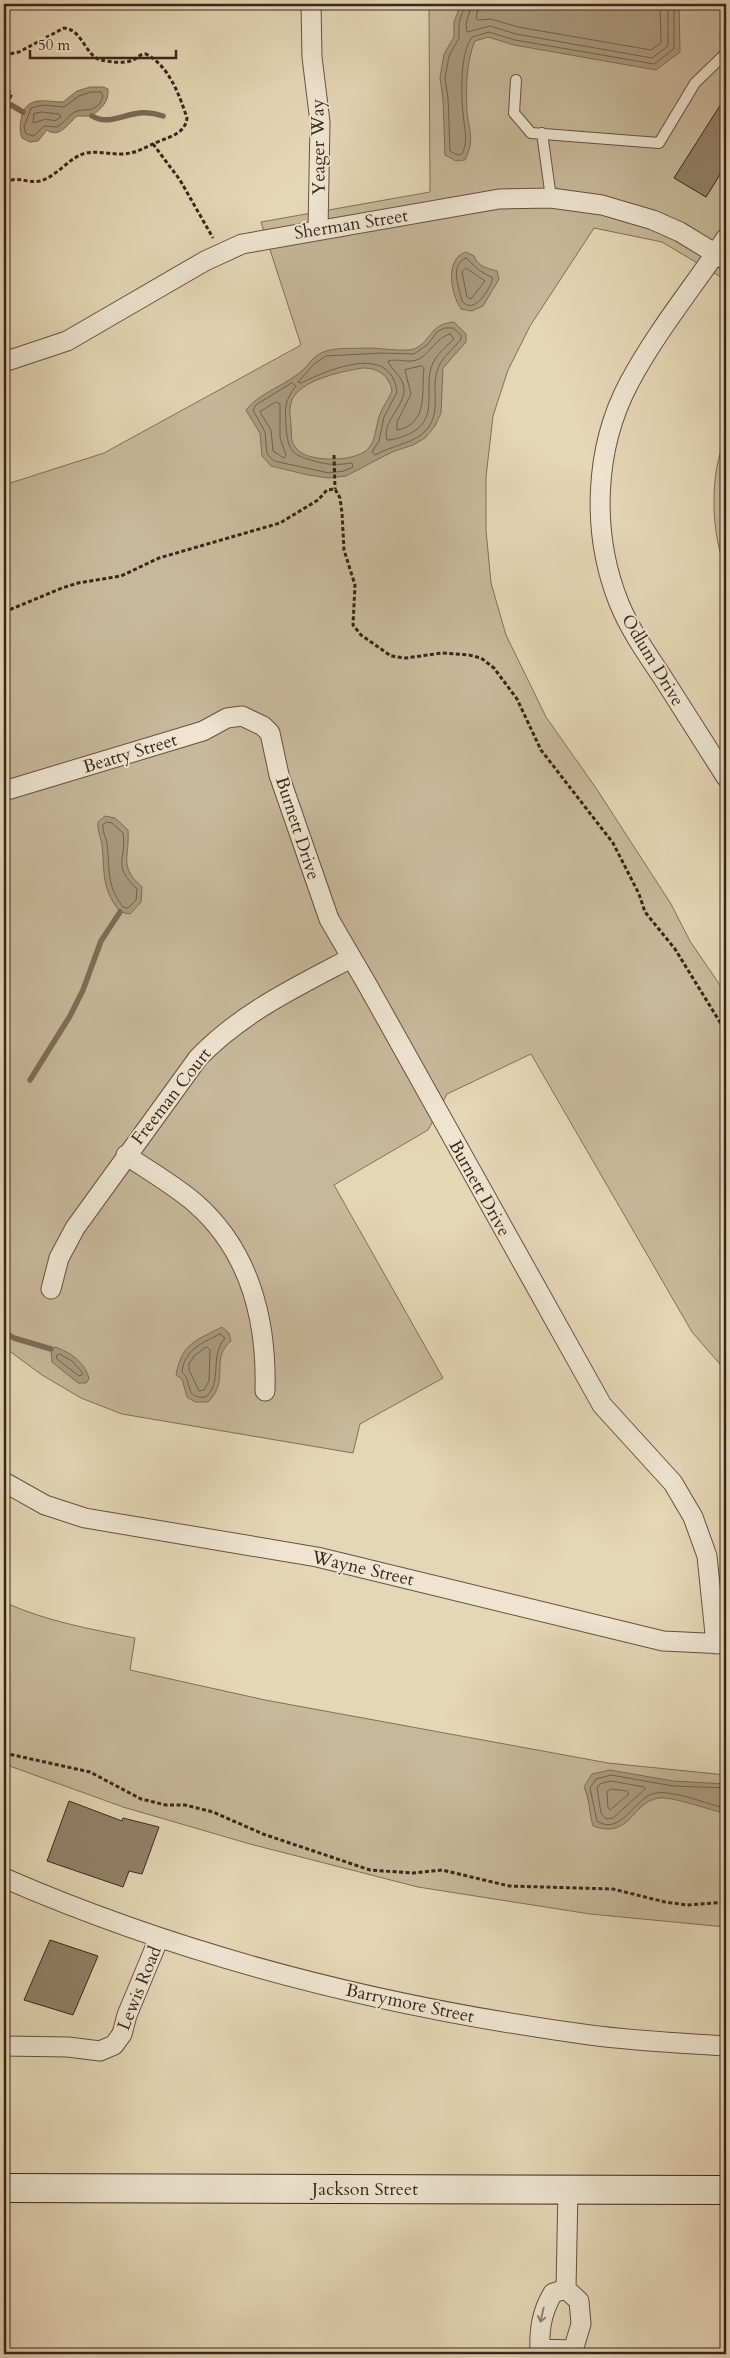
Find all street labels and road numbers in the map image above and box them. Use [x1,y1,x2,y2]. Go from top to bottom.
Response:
street label: Yeager Way [305,98,332,195]
street label: Sherman Street [292,203,410,246]
street label: Odlum Drive [615,610,690,711]
street label: Beatty Street [80,727,181,780]
street label: Burnett Drive [269,773,326,883]
street label: Freeman Court [126,1042,217,1150]
street label: Burnett Drive [443,1135,516,1241]
street label: Wayne Street [309,1544,417,1592]
street label: Lewis Road [111,1942,168,2034]
street label: Barrymore Street [343,1978,477,2029]
street label: Jackson Street [309,2177,418,2202]

